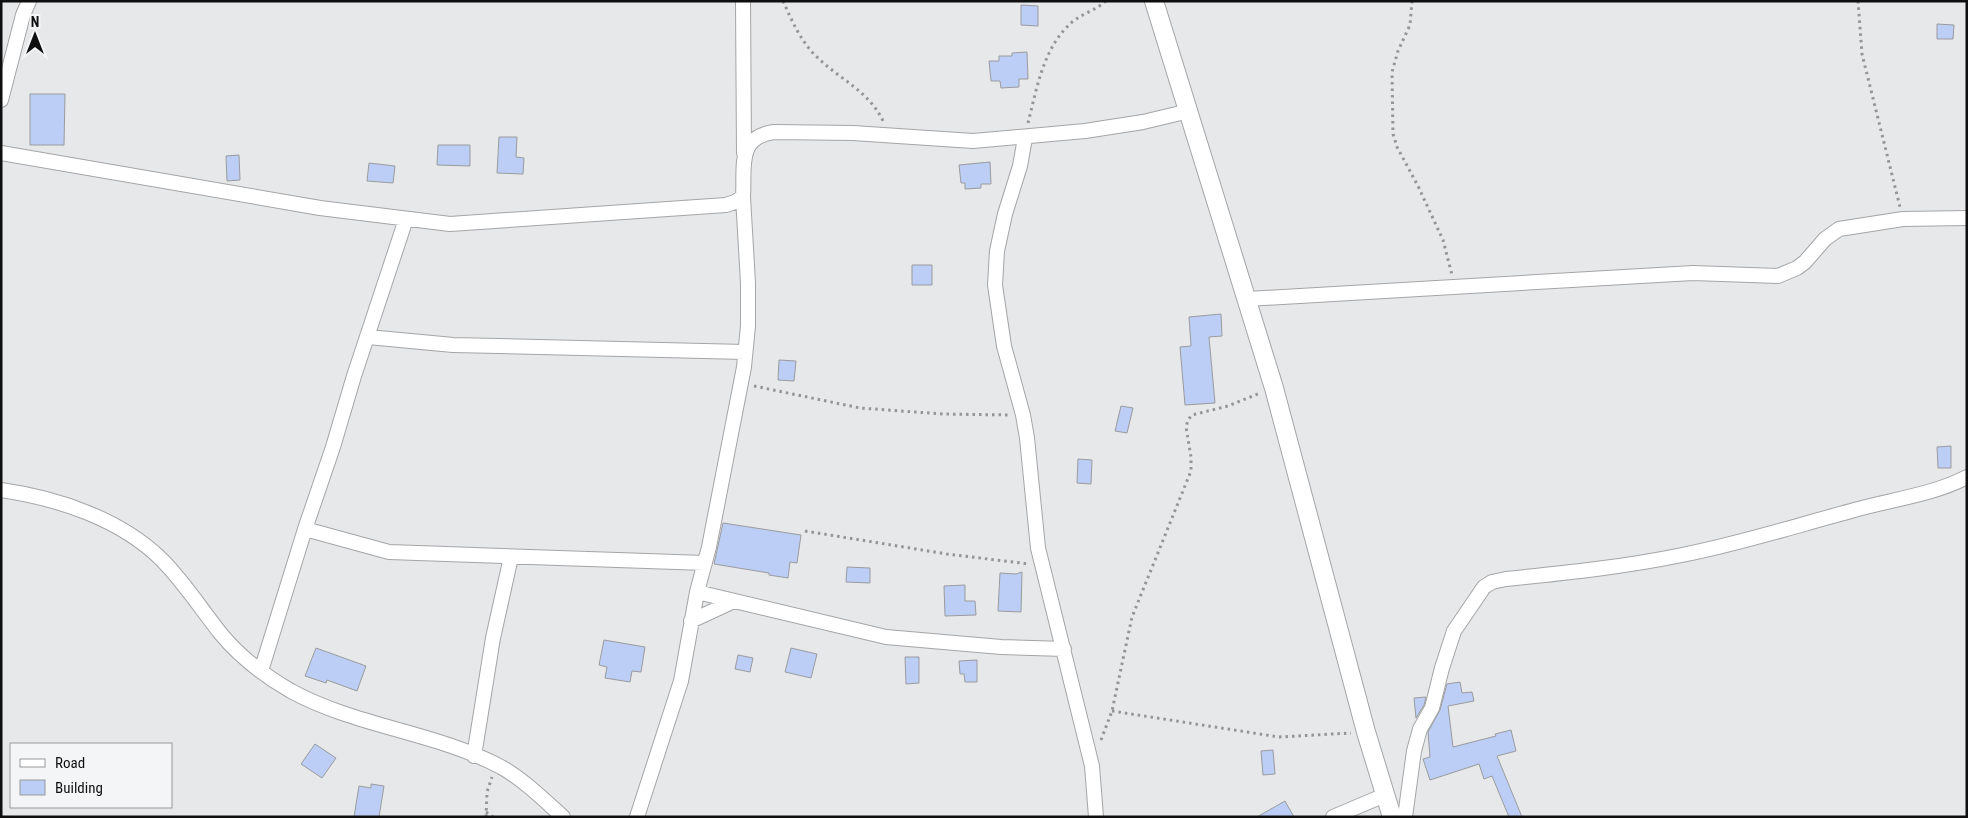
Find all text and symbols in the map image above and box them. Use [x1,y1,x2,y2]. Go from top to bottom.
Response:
north arrow [10,10,60,60]
text: N [31,14,39,30]
legend [10,743,172,808]
text: Road [55,754,85,772]
text: Building [55,779,103,797]

